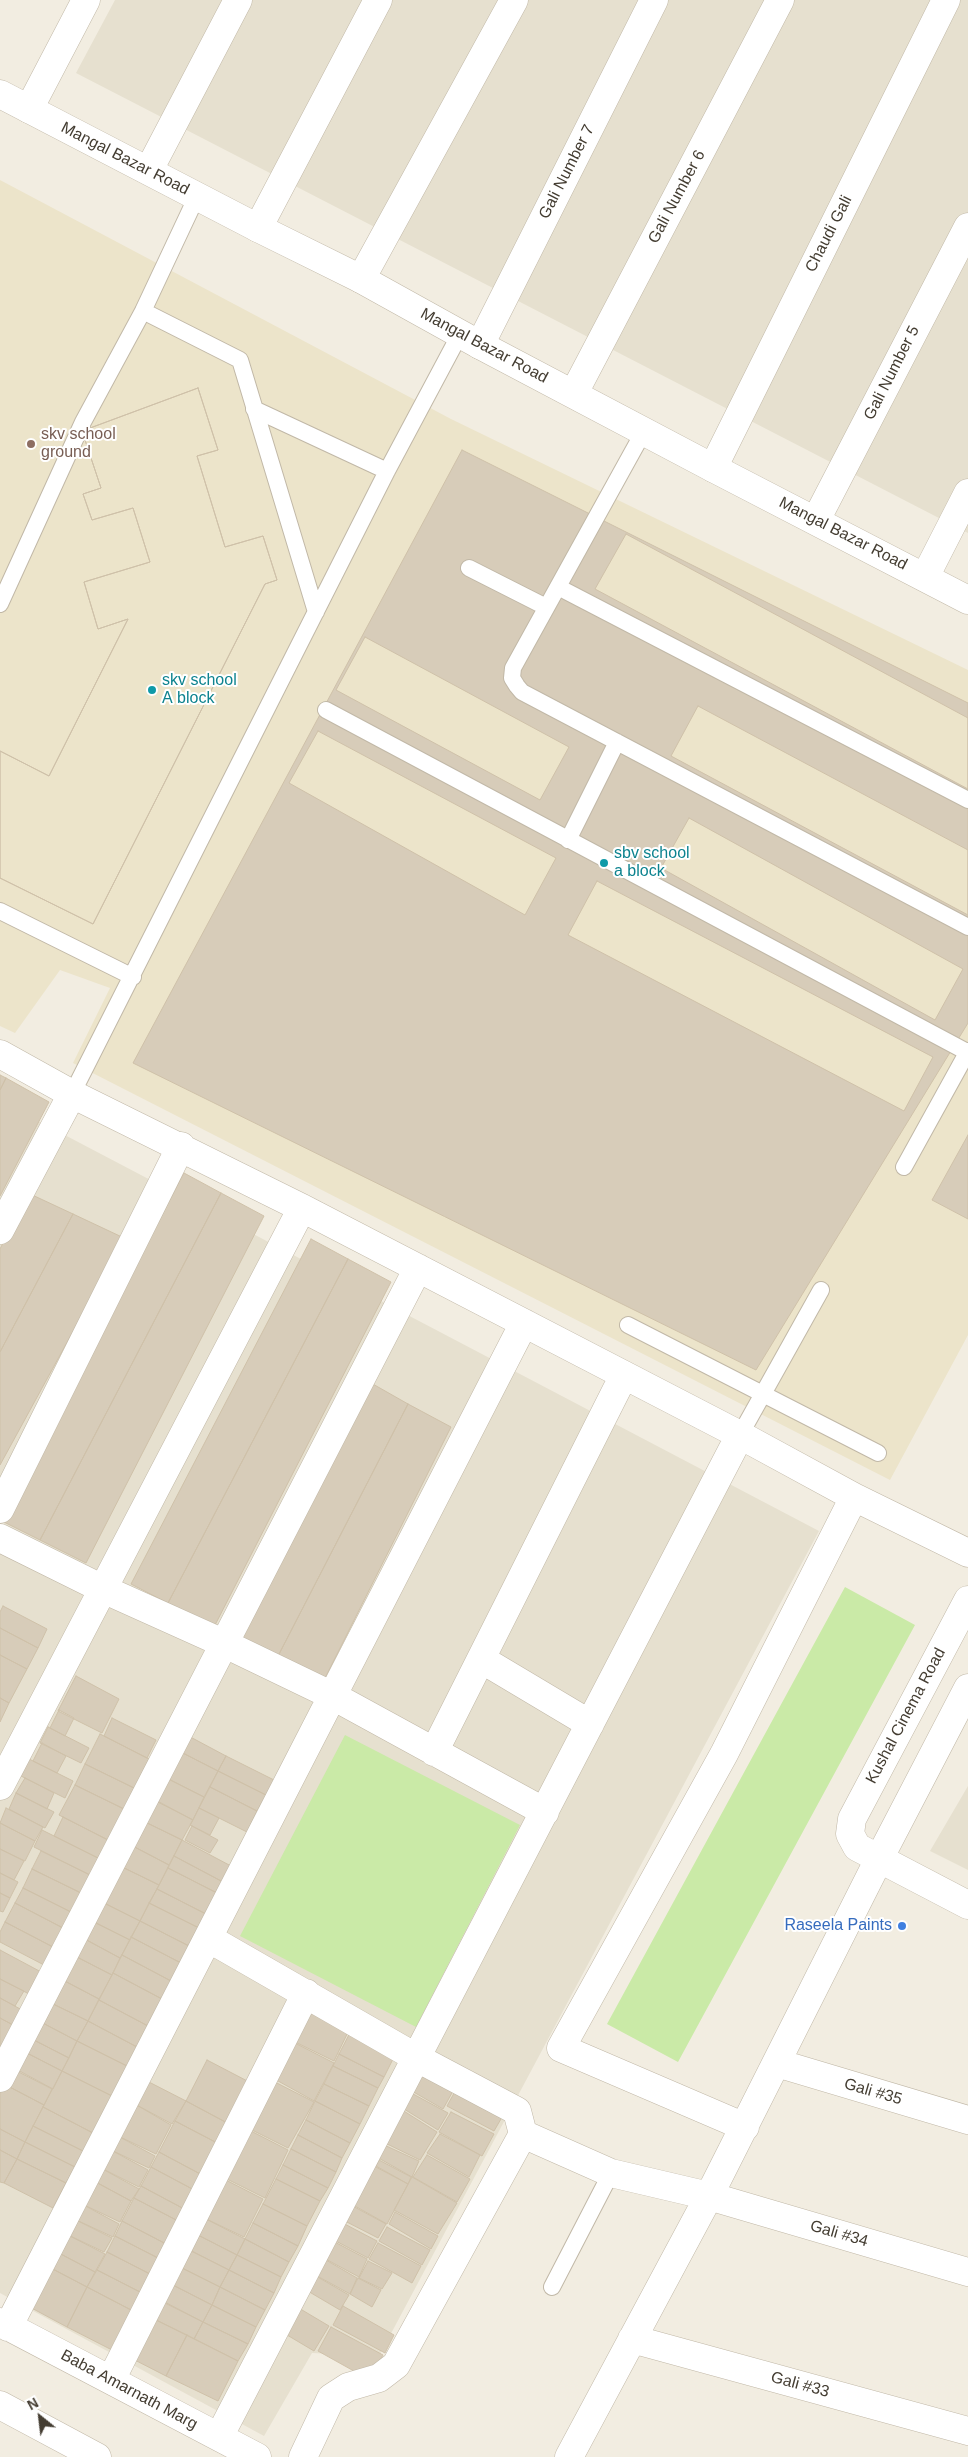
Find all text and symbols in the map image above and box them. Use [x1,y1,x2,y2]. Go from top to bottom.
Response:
street label: Mangal Bazar Road [58,118,192,200]
street label: Gali Number 7 [535,122,599,222]
street label: Gali Number 6 [644,147,710,247]
street label: Chaudi Gali [801,192,857,276]
street label: Mangal Bazar Road [417,304,551,388]
street label: Gali Number 5 [860,323,924,423]
place label: skv school ground [41,425,116,463]
marker: skv school ground [25,438,37,450]
street label: Mangal Bazar Road [776,493,910,575]
place label: skv school A block [162,671,237,709]
marker: skv school A block [146,684,158,696]
place label: sbv school a block [614,844,690,882]
marker: sbv school a block [598,857,610,869]
street label: Kushal Cinema Road [862,1645,950,1787]
place label: Raseela Paints [784,1916,892,1936]
marker: Raseela Paints [896,1920,908,1932]
street label: Gali #35 [842,2075,904,2109]
street label: Gali #34 [808,2217,870,2251]
street label: Baba Amarnath Marg [57,2346,201,2434]
street label: Gali #33 [769,2368,831,2402]
north arrow [15,2392,65,2442]
text: N [24,2394,41,2413]

